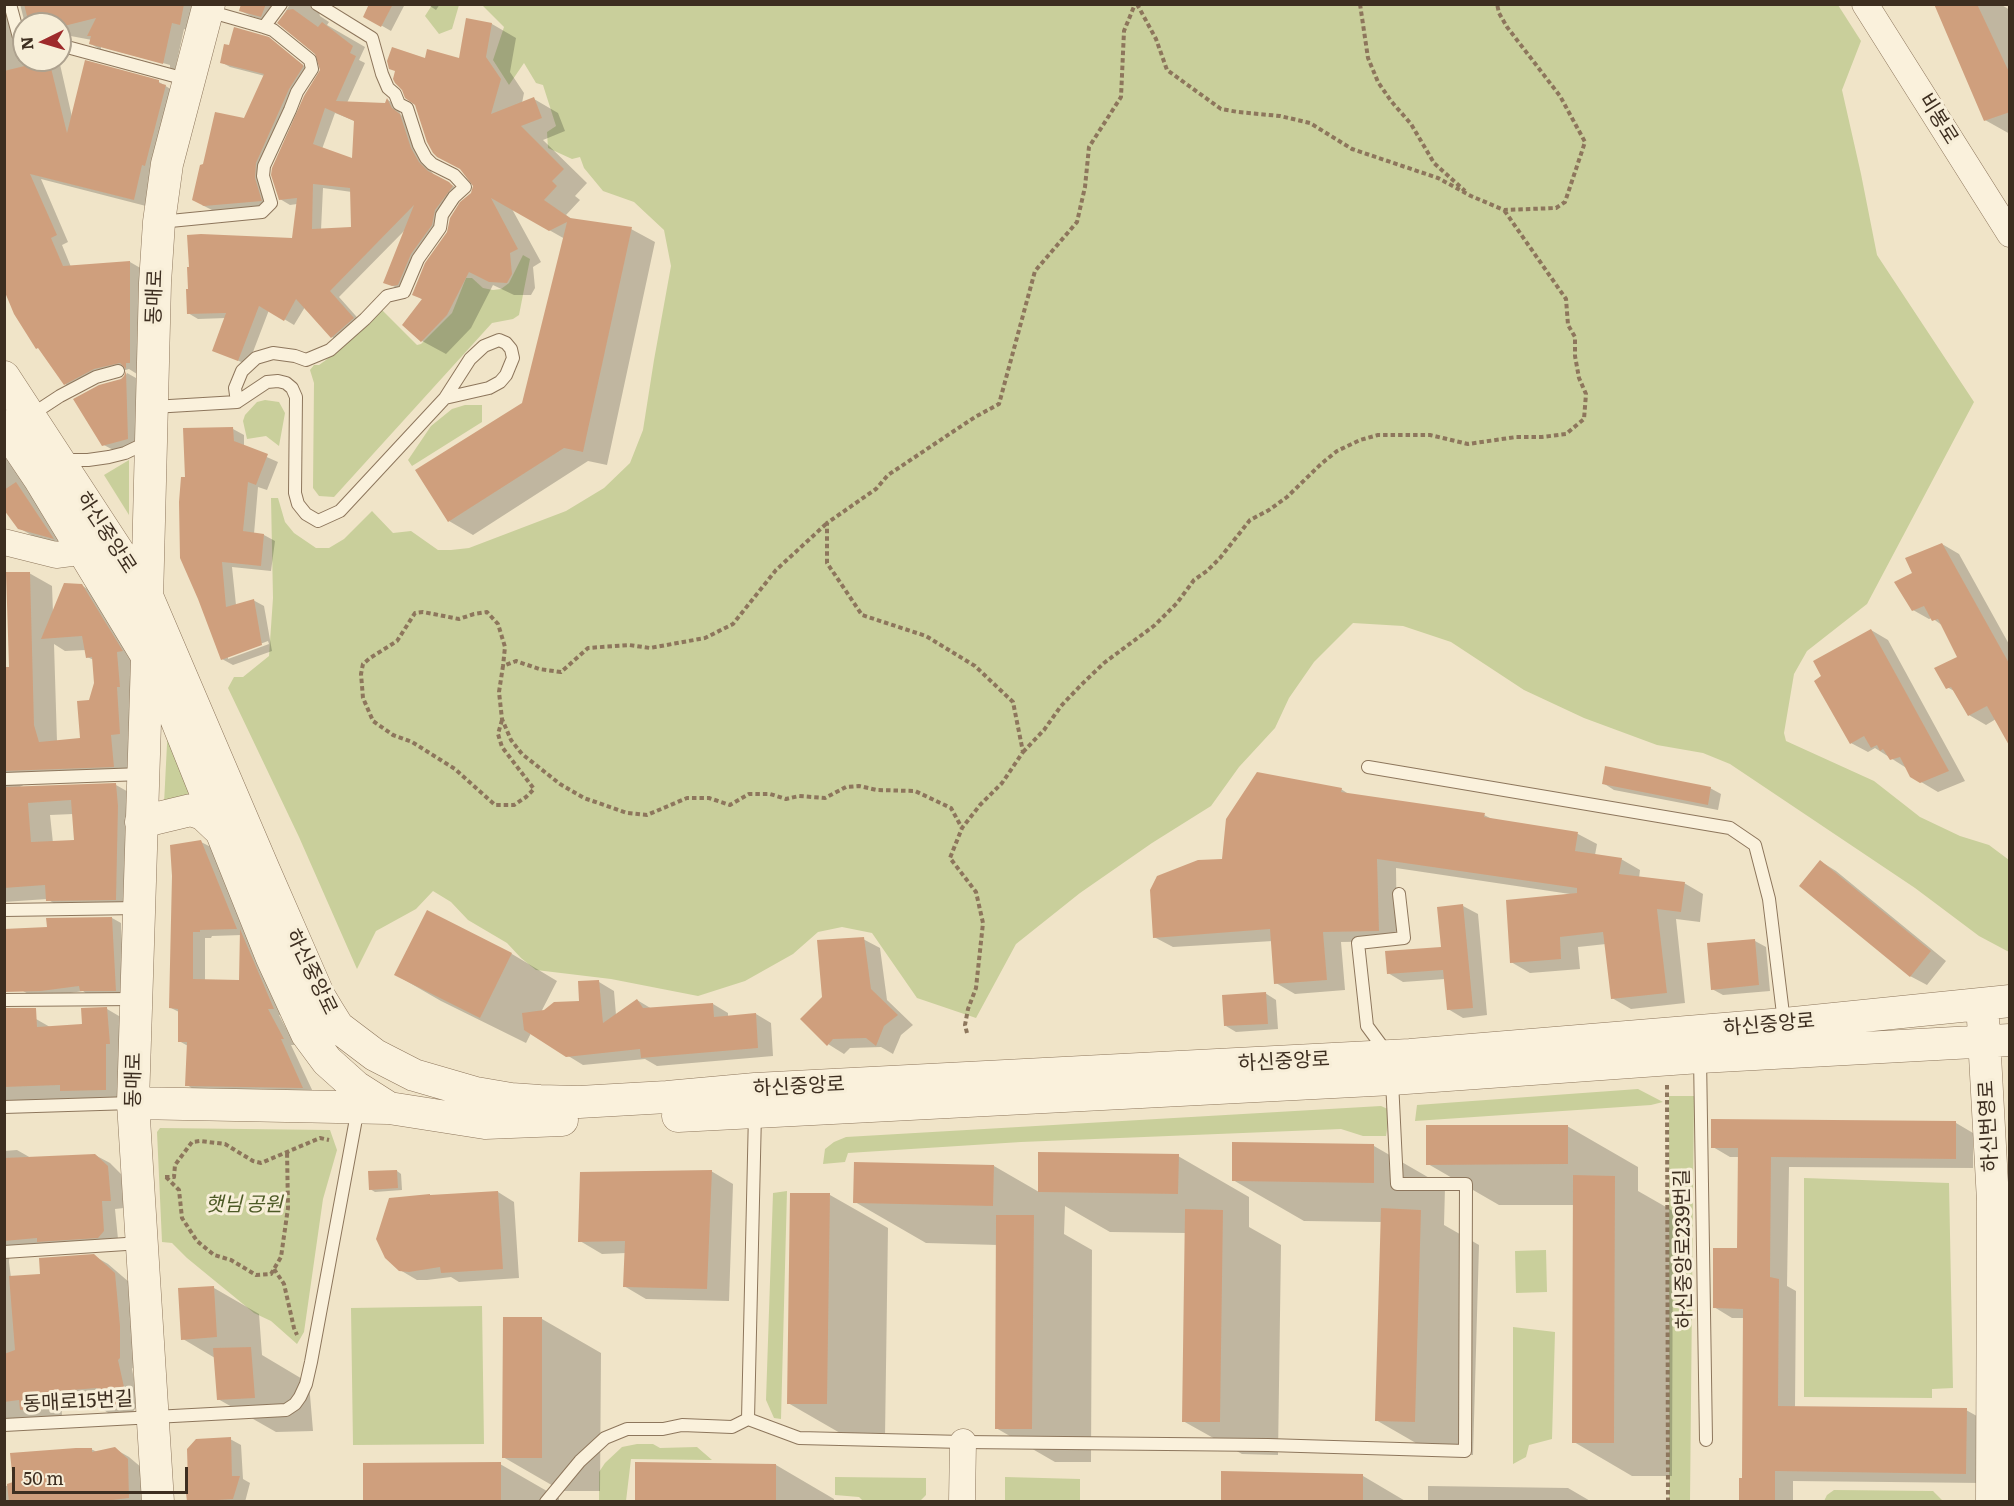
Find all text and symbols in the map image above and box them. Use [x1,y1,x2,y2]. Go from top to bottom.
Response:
north arrow [12,12,72,72]
text: N [14,36,39,51]
street label: 비봉로 [1913,89,1963,149]
street label: 동매로 [142,269,168,325]
street label: 하신중앙로 [71,488,141,578]
street label: 하신중앙로 [280,925,342,1019]
street label: 하신중앙로 [1722,1009,1816,1041]
street label: 하신중앙로 [1237,1048,1331,1076]
street label: 동매로 [122,1052,146,1108]
street label: 하신중앙로 [752,1073,846,1101]
street label: 하신번영로 [1975,1079,2003,1173]
street label: 하신중앙로239번길 [1671,1169,1697,1329]
park label: 햇님 공원 [205,1193,283,1217]
street label: 동매로15번길 [22,1387,134,1417]
scale bar [15,1455,190,1493]
text: 50 m [23,1464,64,1491]

